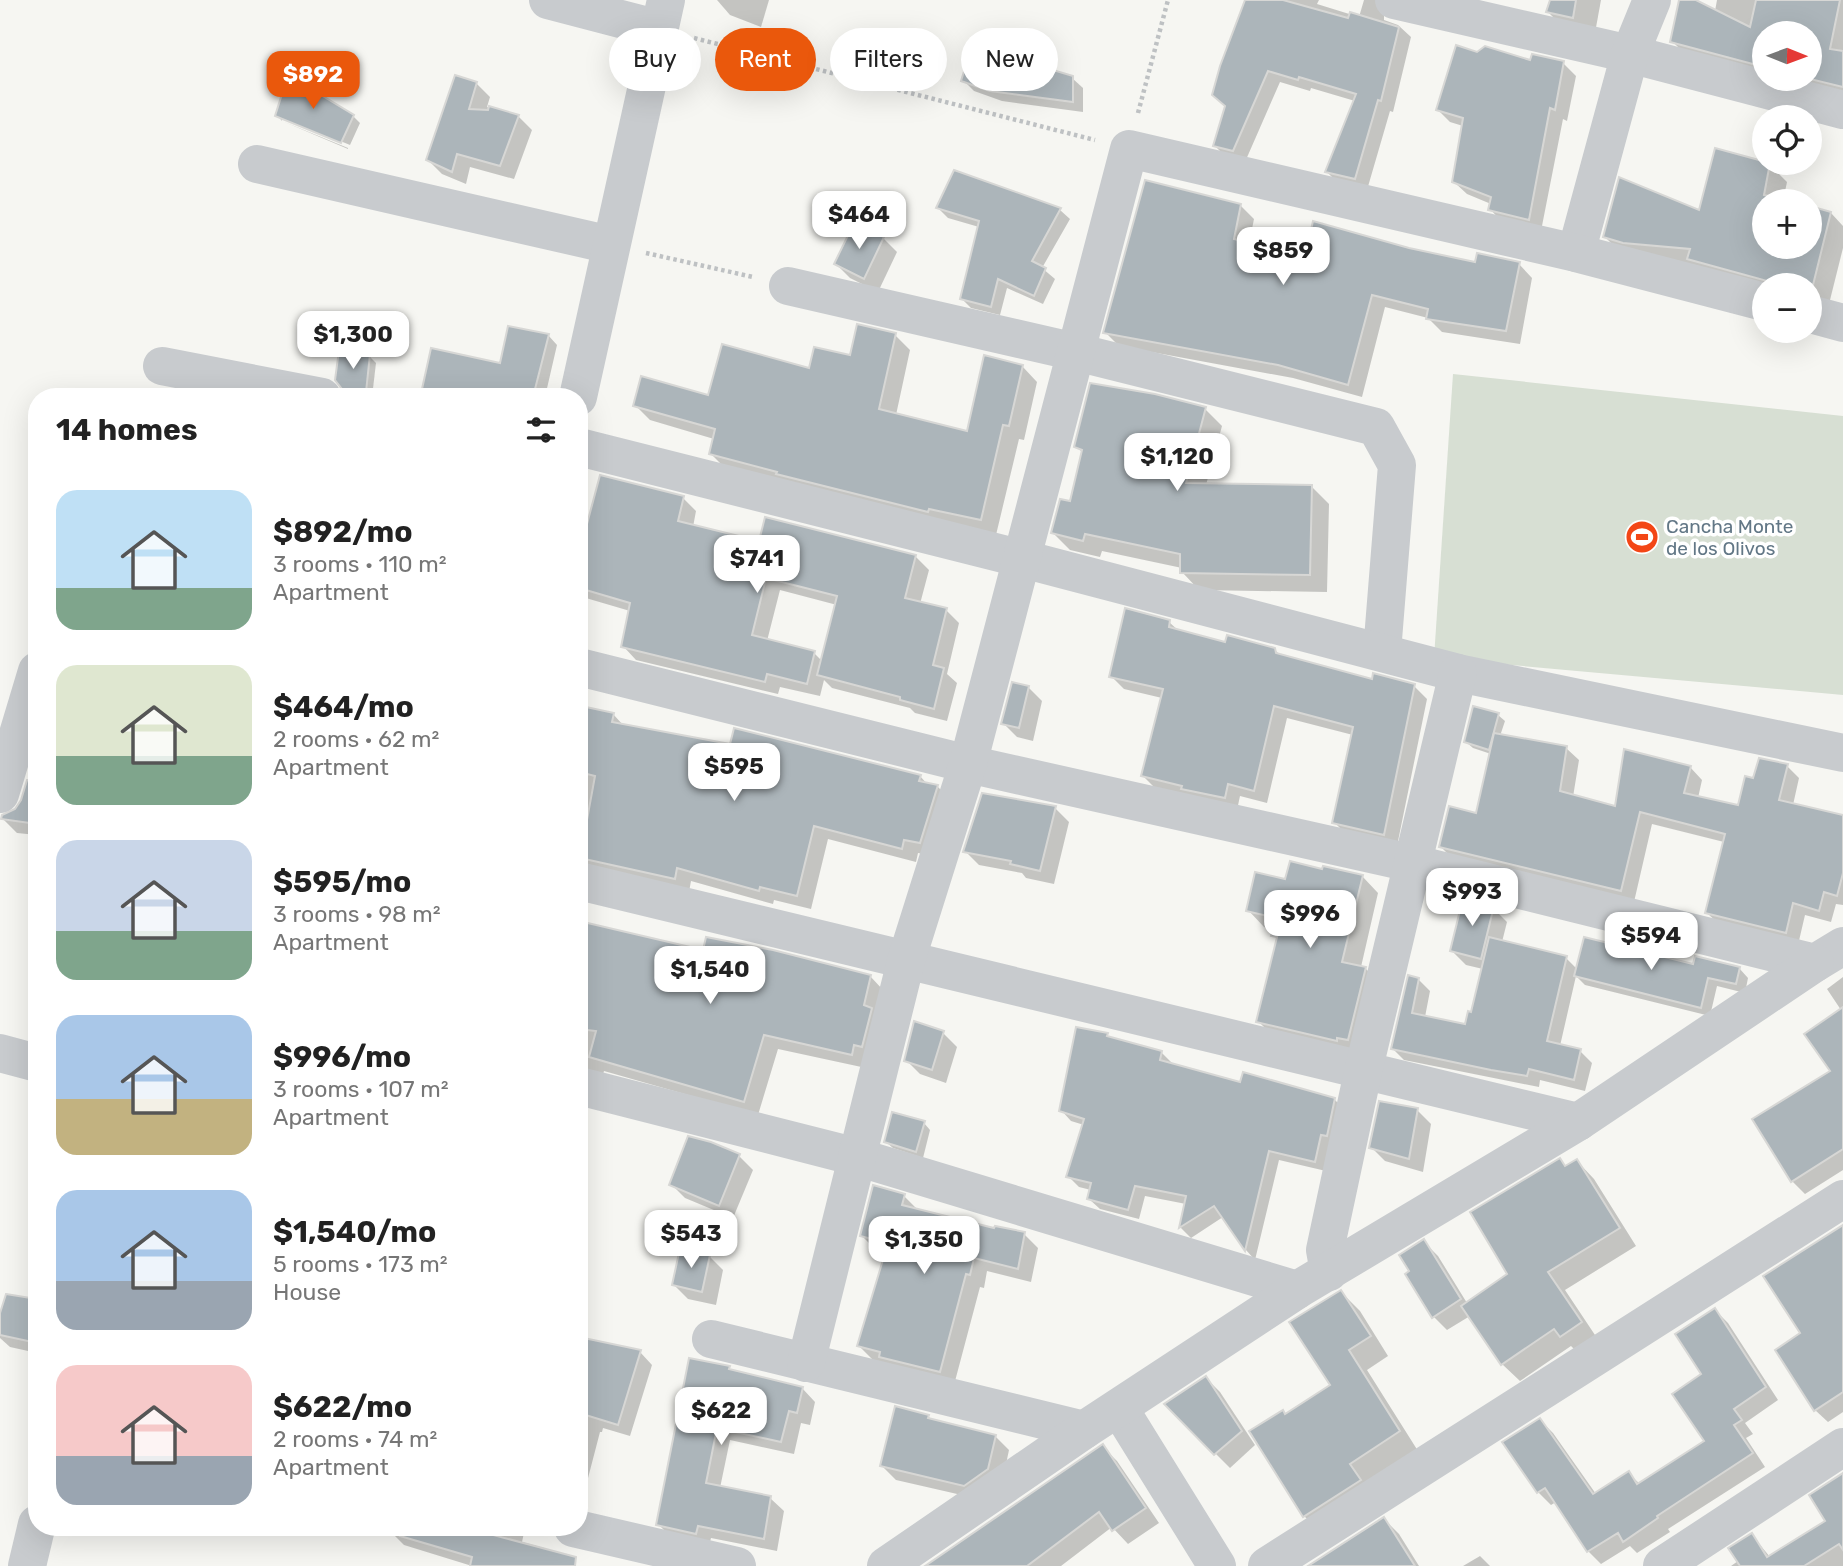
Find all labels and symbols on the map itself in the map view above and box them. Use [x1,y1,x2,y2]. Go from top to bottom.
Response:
north arrow [1752,21,1822,91]
pin: $892 [272,52,354,111]
pin: $464 [818,191,900,251]
pin: $859 [1242,228,1324,287]
pin: $1,300 [296,312,410,371]
pin: $1,120 [1120,434,1234,493]
place label: Cancha Monte de los Olivos [1666,515,1793,560]
sports icon: Cancha Monte de los Olivos [1623,518,1661,556]
pin: $741 [716,536,798,595]
pin: $595 [693,744,775,803]
pin: $993 [1431,869,1513,928]
pin: $996 [1269,890,1351,950]
pin: $594 [1610,912,1692,972]
pin: $1,540 [653,946,767,1006]
pin: $543 [650,1210,732,1270]
pin: $1,350 [867,1216,981,1276]
pin: $622 [680,1388,762,1447]

